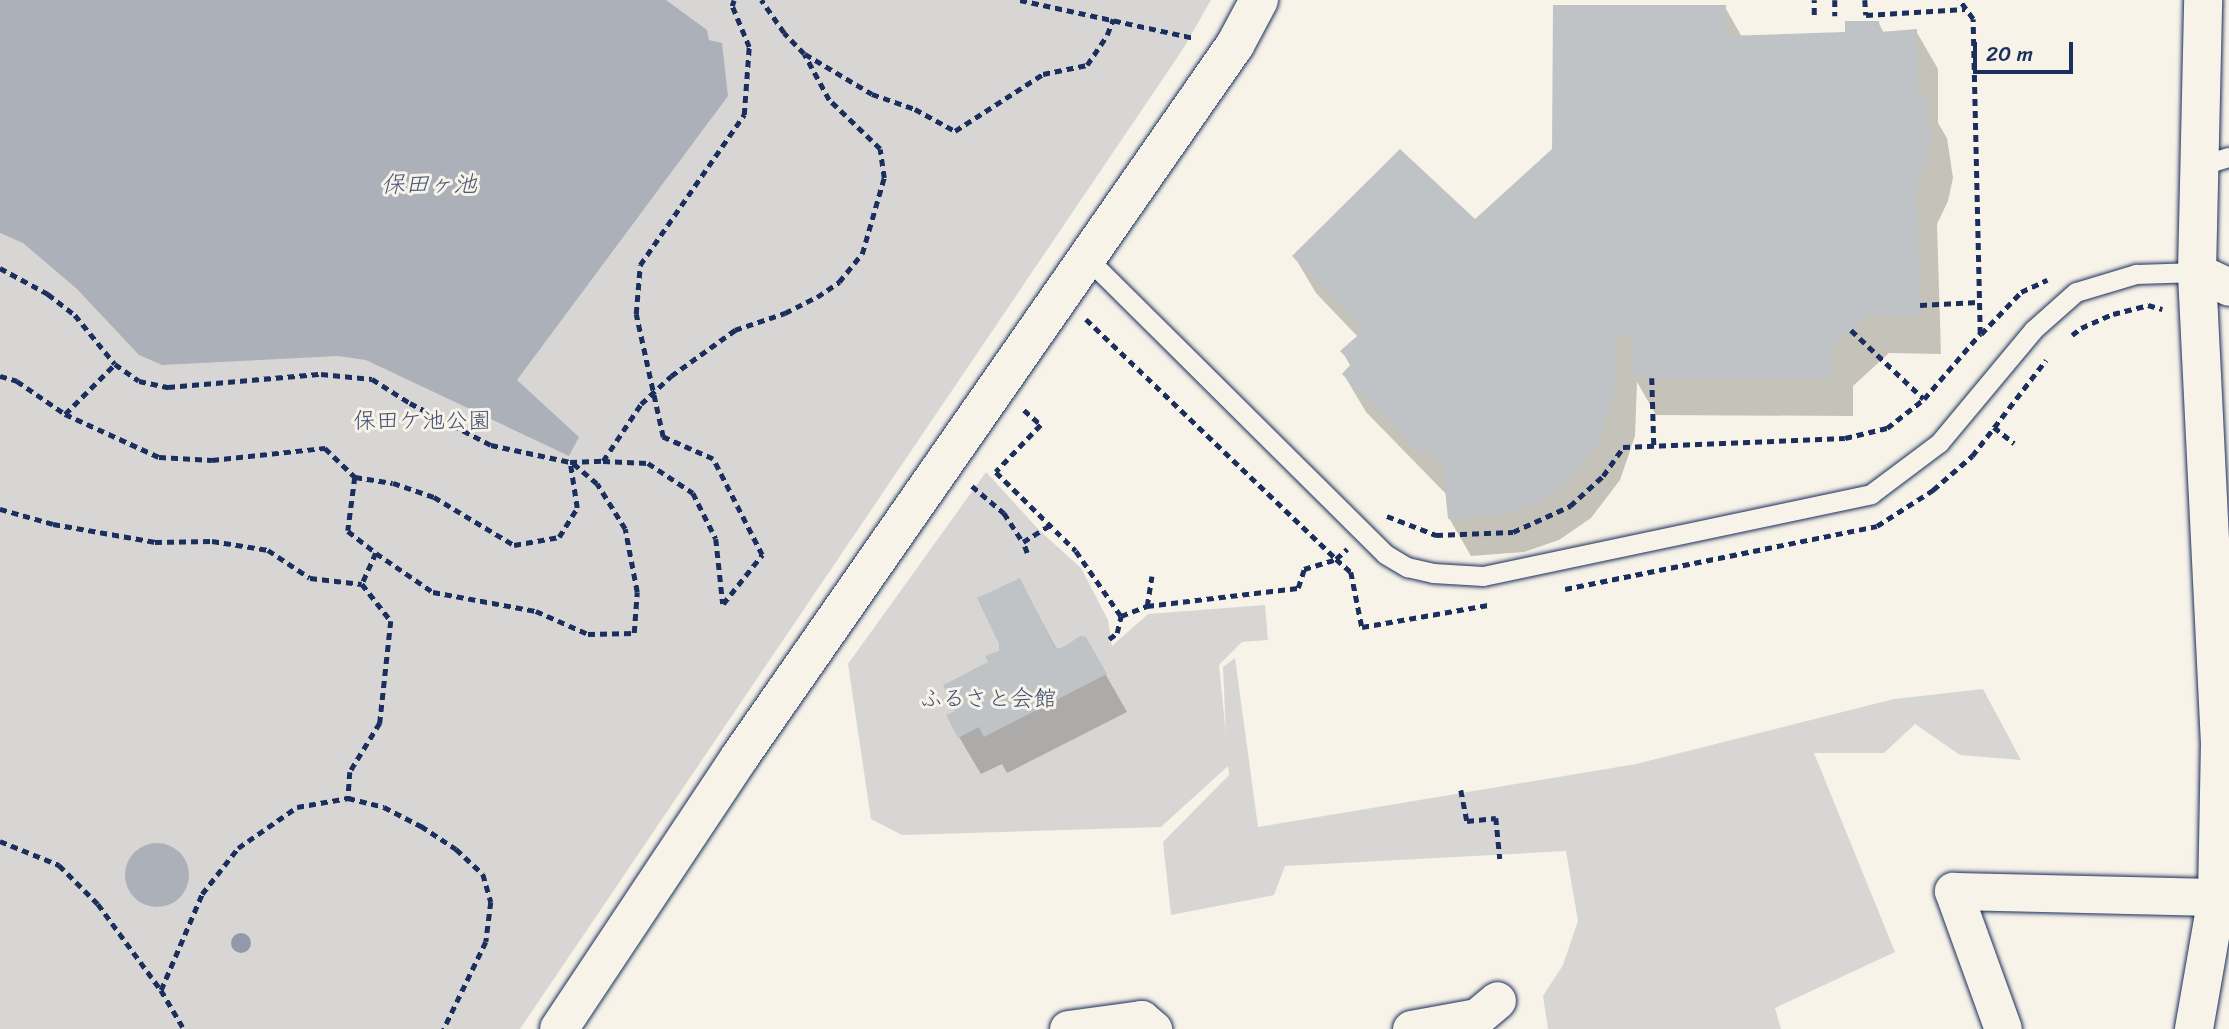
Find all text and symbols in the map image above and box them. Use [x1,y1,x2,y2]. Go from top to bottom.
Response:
scale bar [1977,28,2077,72]
text: 20 m [1986,35,2033,73]
water label: 保田ヶ池 [381,171,477,199]
park label: 保田ケ池公園 [353,407,491,435]
park label: ふるさと会館 [919,685,1057,713]

